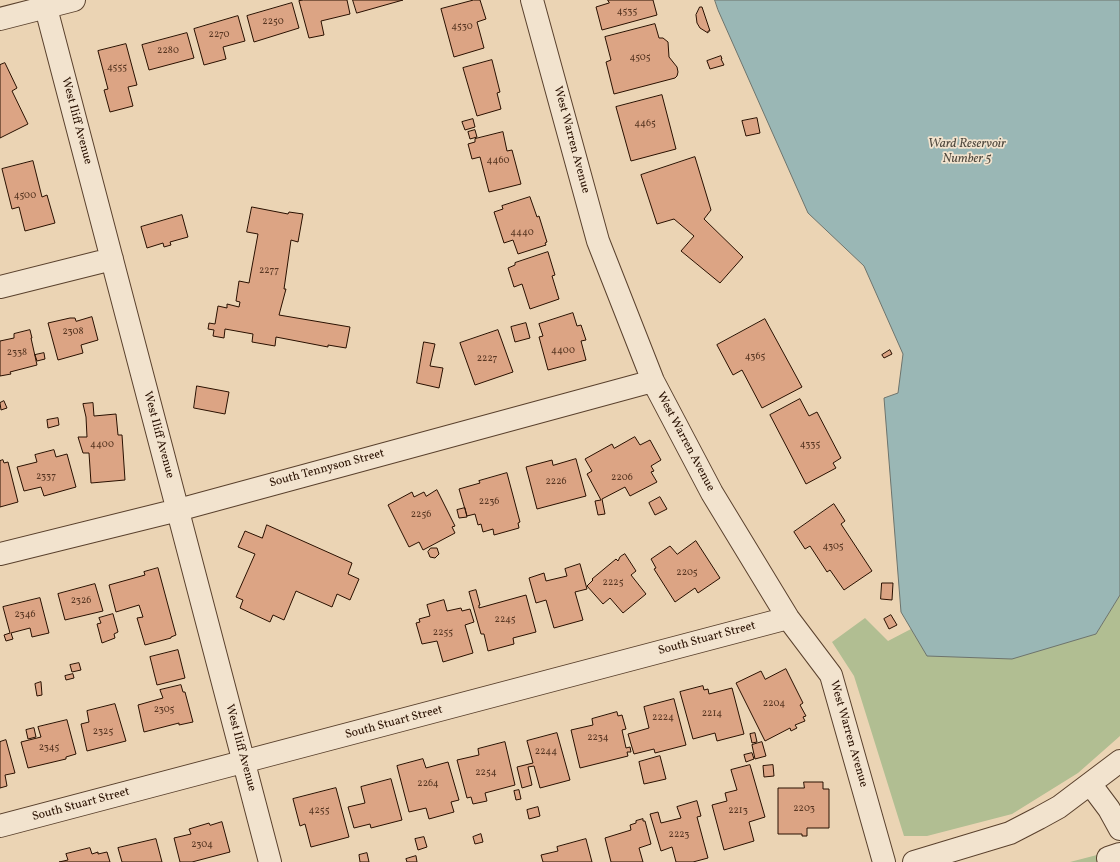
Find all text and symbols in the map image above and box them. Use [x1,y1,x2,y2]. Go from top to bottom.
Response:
house number: 4535 [617,6,637,18]
house number: 2250 [262,16,284,28]
house number: 4530 [451,21,473,33]
house number: 2270 [209,29,229,41]
house number: 2280 [157,45,179,57]
house number: 4505 [630,52,650,64]
house number: 4555 [107,62,127,74]
street label: West Iliff Avenue [57,76,95,166]
street label: West Warren Avenue [550,85,592,195]
house number: 4465 [634,118,656,130]
water label: Ward Reservoir Number 5 [928,137,1006,168]
house number: 4460 [487,155,509,167]
house number: 4500 [14,190,36,202]
house number: 4440 [510,227,534,239]
house number: 2277 [259,265,279,277]
house number: 2308 [62,326,84,338]
house number: 4400 [551,345,575,357]
house number: 2338 [7,347,27,359]
house number: 4365 [745,351,765,363]
house number: 2227 [477,353,497,365]
street label: West Iliff Avenue [139,390,177,480]
street label: West Warren Avenue [653,390,717,494]
house number: 4400 [90,439,114,451]
house number: 4335 [800,439,820,451]
street label: South Tennyson Street [268,447,386,491]
house number: 2337 [36,471,56,483]
house number: 2206 [611,472,633,484]
house number: 2226 [545,476,567,488]
house number: 2236 [479,496,499,508]
house number: 2256 [411,509,431,521]
house number: 4305 [822,541,844,553]
house number: 2205 [676,567,698,579]
house number: 2225 [603,577,623,589]
house number: 2326 [71,595,91,607]
house number: 2346 [14,609,36,621]
house number: 2245 [495,614,515,626]
street label: South Stuart Street [657,619,757,659]
house number: 2255 [433,627,453,639]
street label: West Warren Avenue [826,679,870,789]
house number: 2204 [763,698,785,710]
street label: West Iliff Avenue [221,703,259,793]
street label: South Stuart Street [344,703,444,743]
house number: 2305 [154,704,174,716]
house number: 2214 [702,708,722,720]
house number: 2224 [652,712,674,724]
house number: 2325 [93,726,113,738]
house number: 2234 [587,732,609,744]
house number: 2345 [39,742,59,754]
house number: 2244 [535,746,557,758]
house number: 2254 [475,767,497,779]
house number: 2264 [417,778,439,790]
street label: South Stuart Street [31,785,131,825]
house number: 2203 [793,803,815,815]
house number: 4255 [309,805,329,817]
house number: 2213 [728,805,748,817]
house number: 2223 [669,829,689,841]
house number: 2304 [191,839,213,851]

